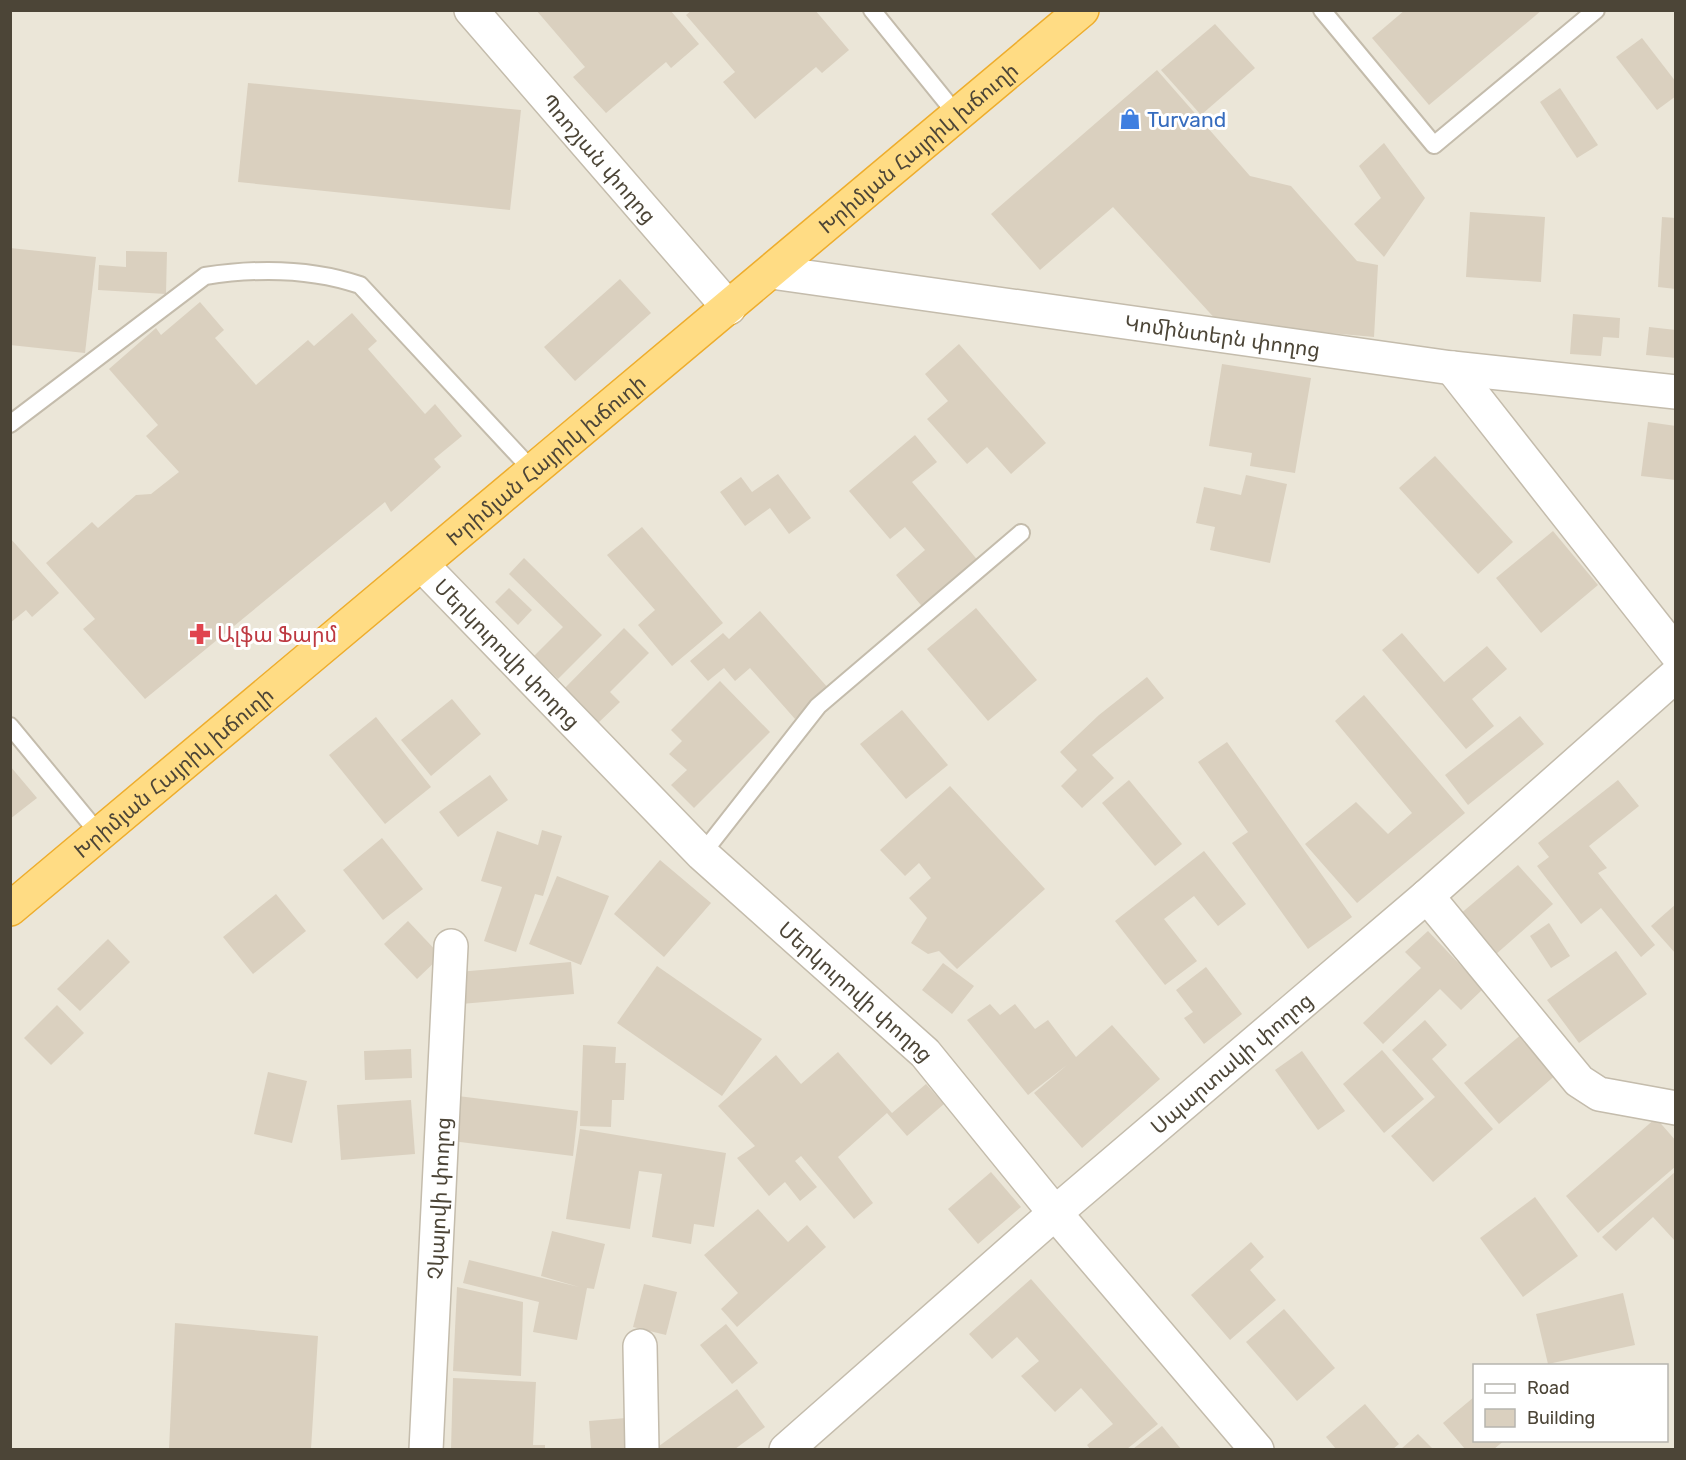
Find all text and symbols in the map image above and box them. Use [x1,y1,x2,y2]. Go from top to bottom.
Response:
street label: Խրիմյան Հայրիկ խճուղի [813,57,1023,238]
street label: Պռոշյան փողոց [537,88,662,228]
shop icon: Turvand [1118,107,1142,131]
place label: Turvand [1147,107,1226,132]
street label: Կոմինտերն փողոց [1123,310,1322,362]
street label: Խրիմյան Հայրիկ խճուղի [441,369,650,550]
street label: Մերկուրովի փողոց [429,573,586,733]
pharmacy icon: Ալֆա Ֆարմ [188,622,212,646]
place label: Ալֆա Ֆարմ [217,622,337,647]
street label: Խրիմյան Հայրիկ խճուղի [68,681,278,863]
street label: Մերկուրովի փողոց [774,916,939,1066]
street label: Սպարտակի փողոց [1145,987,1317,1139]
street label: Չկալովի փողոց [422,1116,455,1280]
legend [1473,1364,1668,1442]
text: Road [1527,1377,1570,1399]
text: Building [1527,1407,1595,1429]

